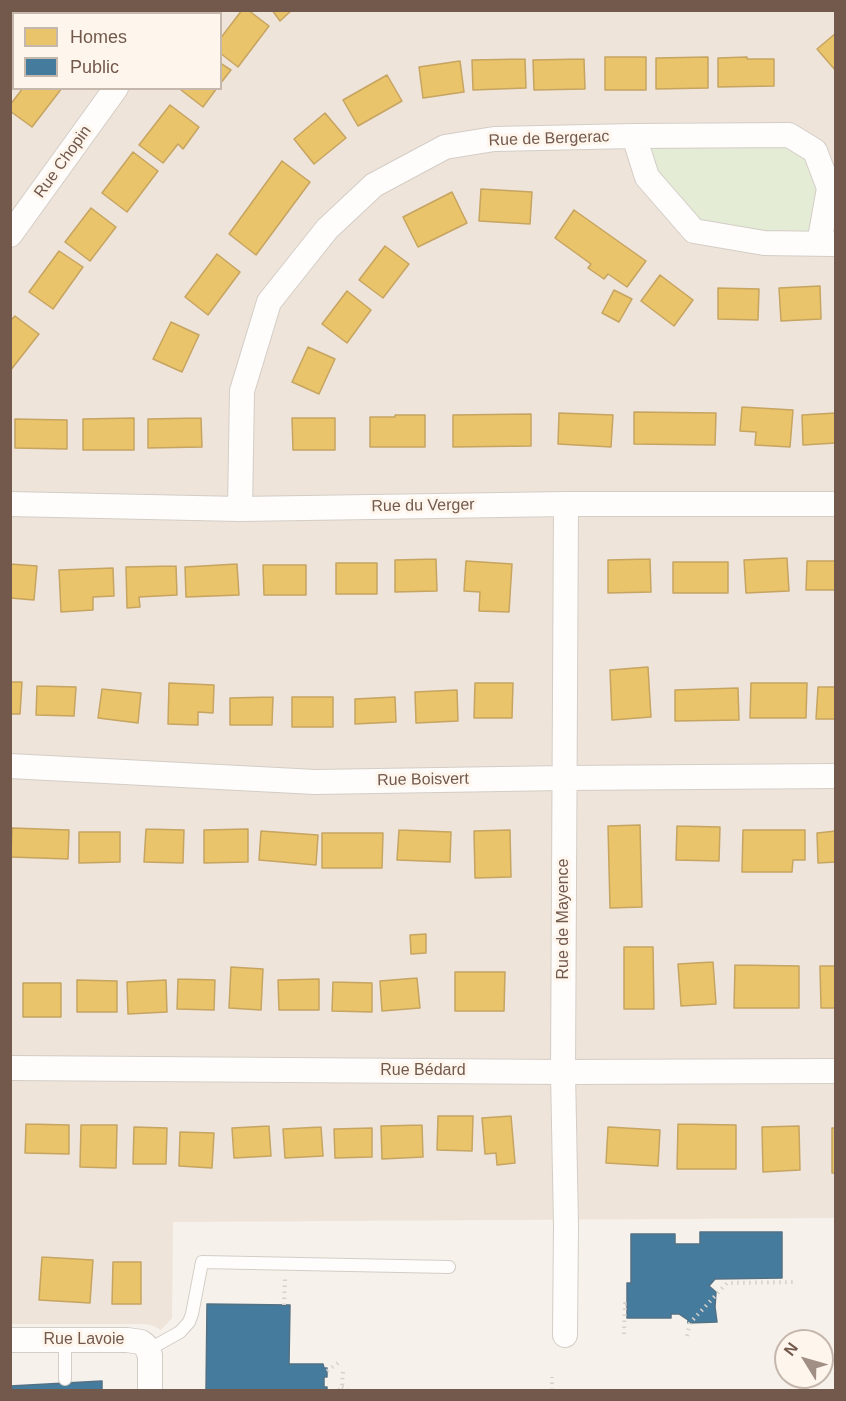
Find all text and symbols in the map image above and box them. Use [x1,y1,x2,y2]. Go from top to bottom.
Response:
legend [12,12,222,90]
text: Homes [70,27,127,47]
text: Public [70,57,119,77]
street label: Rue Chopin [30,122,96,202]
street label: Rue de Bergerac [488,127,610,151]
street label: Rue du Verger [371,496,475,516]
street label: Rue Boisvert [377,770,469,790]
street label: Rue de Mayence [554,859,574,979]
street label: Rue Bédard [380,1061,466,1081]
north arrow [774,1329,834,1389]
street label: Rue Lavoie [44,1330,124,1350]
text: N [781,1339,801,1359]

